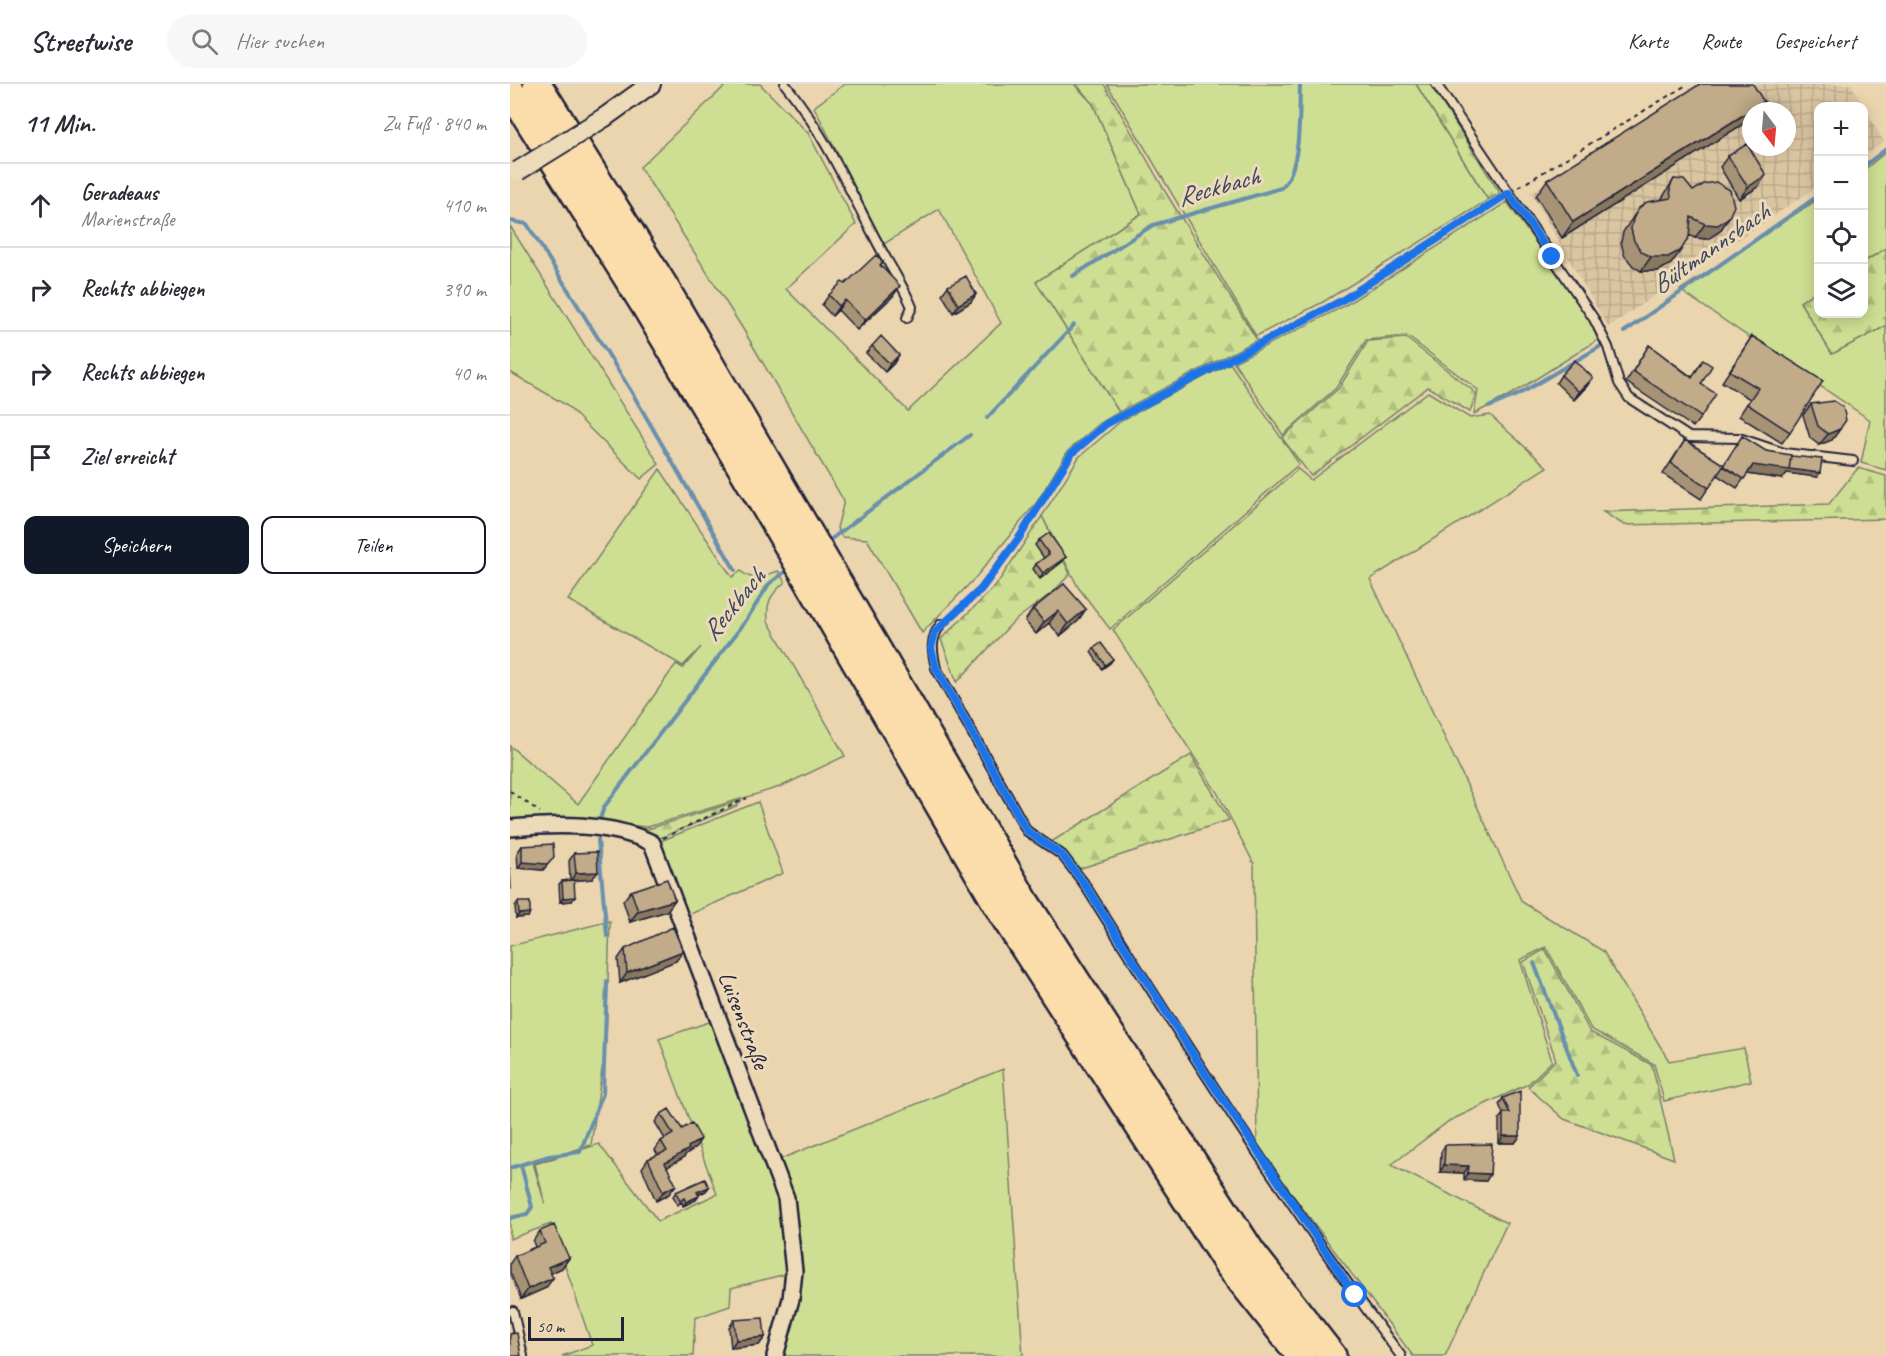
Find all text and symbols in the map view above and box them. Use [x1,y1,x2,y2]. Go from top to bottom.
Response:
search box [167,14,587,68]
text: Streetwise [30,24,131,59]
icon: search [188,25,221,58]
text: Hier suchen [236,27,324,55]
text: Karte [1628,28,1668,54]
text: Route [1701,28,1741,54]
text: Gespeichert [1774,28,1856,54]
north arrow [1742,102,1796,156]
map controls [1814,102,1868,318]
button: + [1814,102,1868,156]
text: 11 Min. [24,107,95,140]
text: Zu Fuß · 840 m [383,111,486,136]
button: − [1814,156,1868,210]
water label: Reckbach [1173,158,1265,214]
text: Geradeaus [81,179,158,207]
icon: ahead [24,189,57,222]
text: 410 m [443,193,486,218]
water label: Bültmannsbach [1645,194,1778,301]
text: Marienstraße [81,207,174,232]
button: locate [1814,210,1868,264]
route end [1538,243,1564,269]
button: layers [1814,264,1868,318]
icon: right [24,273,57,306]
text: Rechts abbiegen [81,275,204,303]
text: 390 m [443,277,486,302]
icon: right [24,357,57,390]
text: Rechts abbiegen [81,359,204,387]
text: 40 m [452,361,486,386]
icon: arrive [24,441,57,474]
text: Ziel erreicht [81,443,174,471]
button: Speichern [24,516,249,574]
button: Teilen [261,516,486,574]
water label: Reckbach [694,560,774,647]
street label: Luisenstraße [712,967,777,1075]
route start [1341,1281,1367,1307]
scale bar [528,1314,624,1342]
text: 50 m [537,1317,564,1337]

